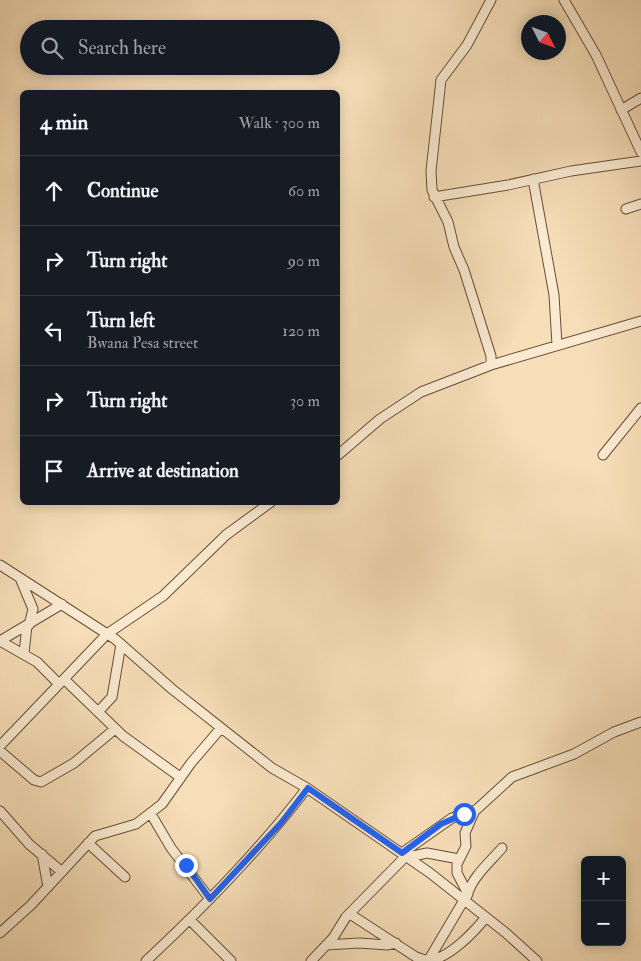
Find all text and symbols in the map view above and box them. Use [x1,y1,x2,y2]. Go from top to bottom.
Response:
north arrow [521,15,566,60]
search box [20,20,340,75]
icon: search [38,34,66,62]
text: Search here [78,36,166,60]
text: 4 min [40,109,88,136]
text: Walk · 300 m [239,113,320,133]
icon: ahead [40,177,68,205]
text: Continue [87,179,158,203]
text: 60 m [288,181,320,201]
icon: right [40,247,68,275]
text: Turn right [87,249,167,273]
text: 90 m [288,251,320,271]
text: Turn left [87,309,155,333]
icon: left [40,317,68,345]
text: 120 m [282,321,320,341]
text: Bwana Pesa street [87,333,198,353]
icon: right [40,387,68,415]
text: Turn right [87,389,167,413]
text: 30 m [290,391,320,411]
icon: arrive [40,457,68,485]
text: Arrive at destination [87,459,239,483]
route start [453,803,476,826]
route end [175,854,198,877]
map controls [581,856,626,946]
button: + [581,856,626,901]
button: − [581,901,626,946]

